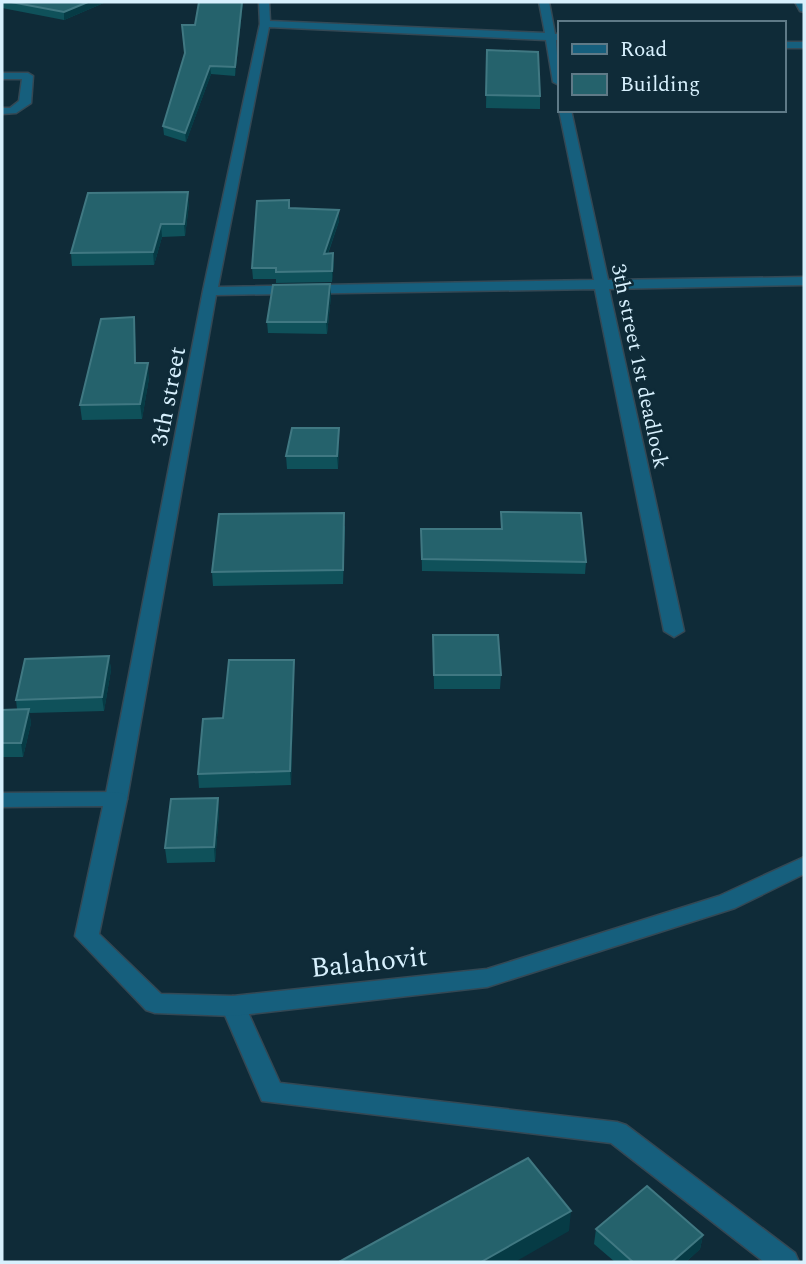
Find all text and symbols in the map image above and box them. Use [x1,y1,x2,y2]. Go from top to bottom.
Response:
legend [558,21,785,112]
text: Road [620,34,667,66]
text: Building [620,69,700,101]
street label: 3th street 1st deadlock [602,261,676,472]
street label: 3th street [142,343,196,449]
street label: Balahovit [309,935,430,990]

